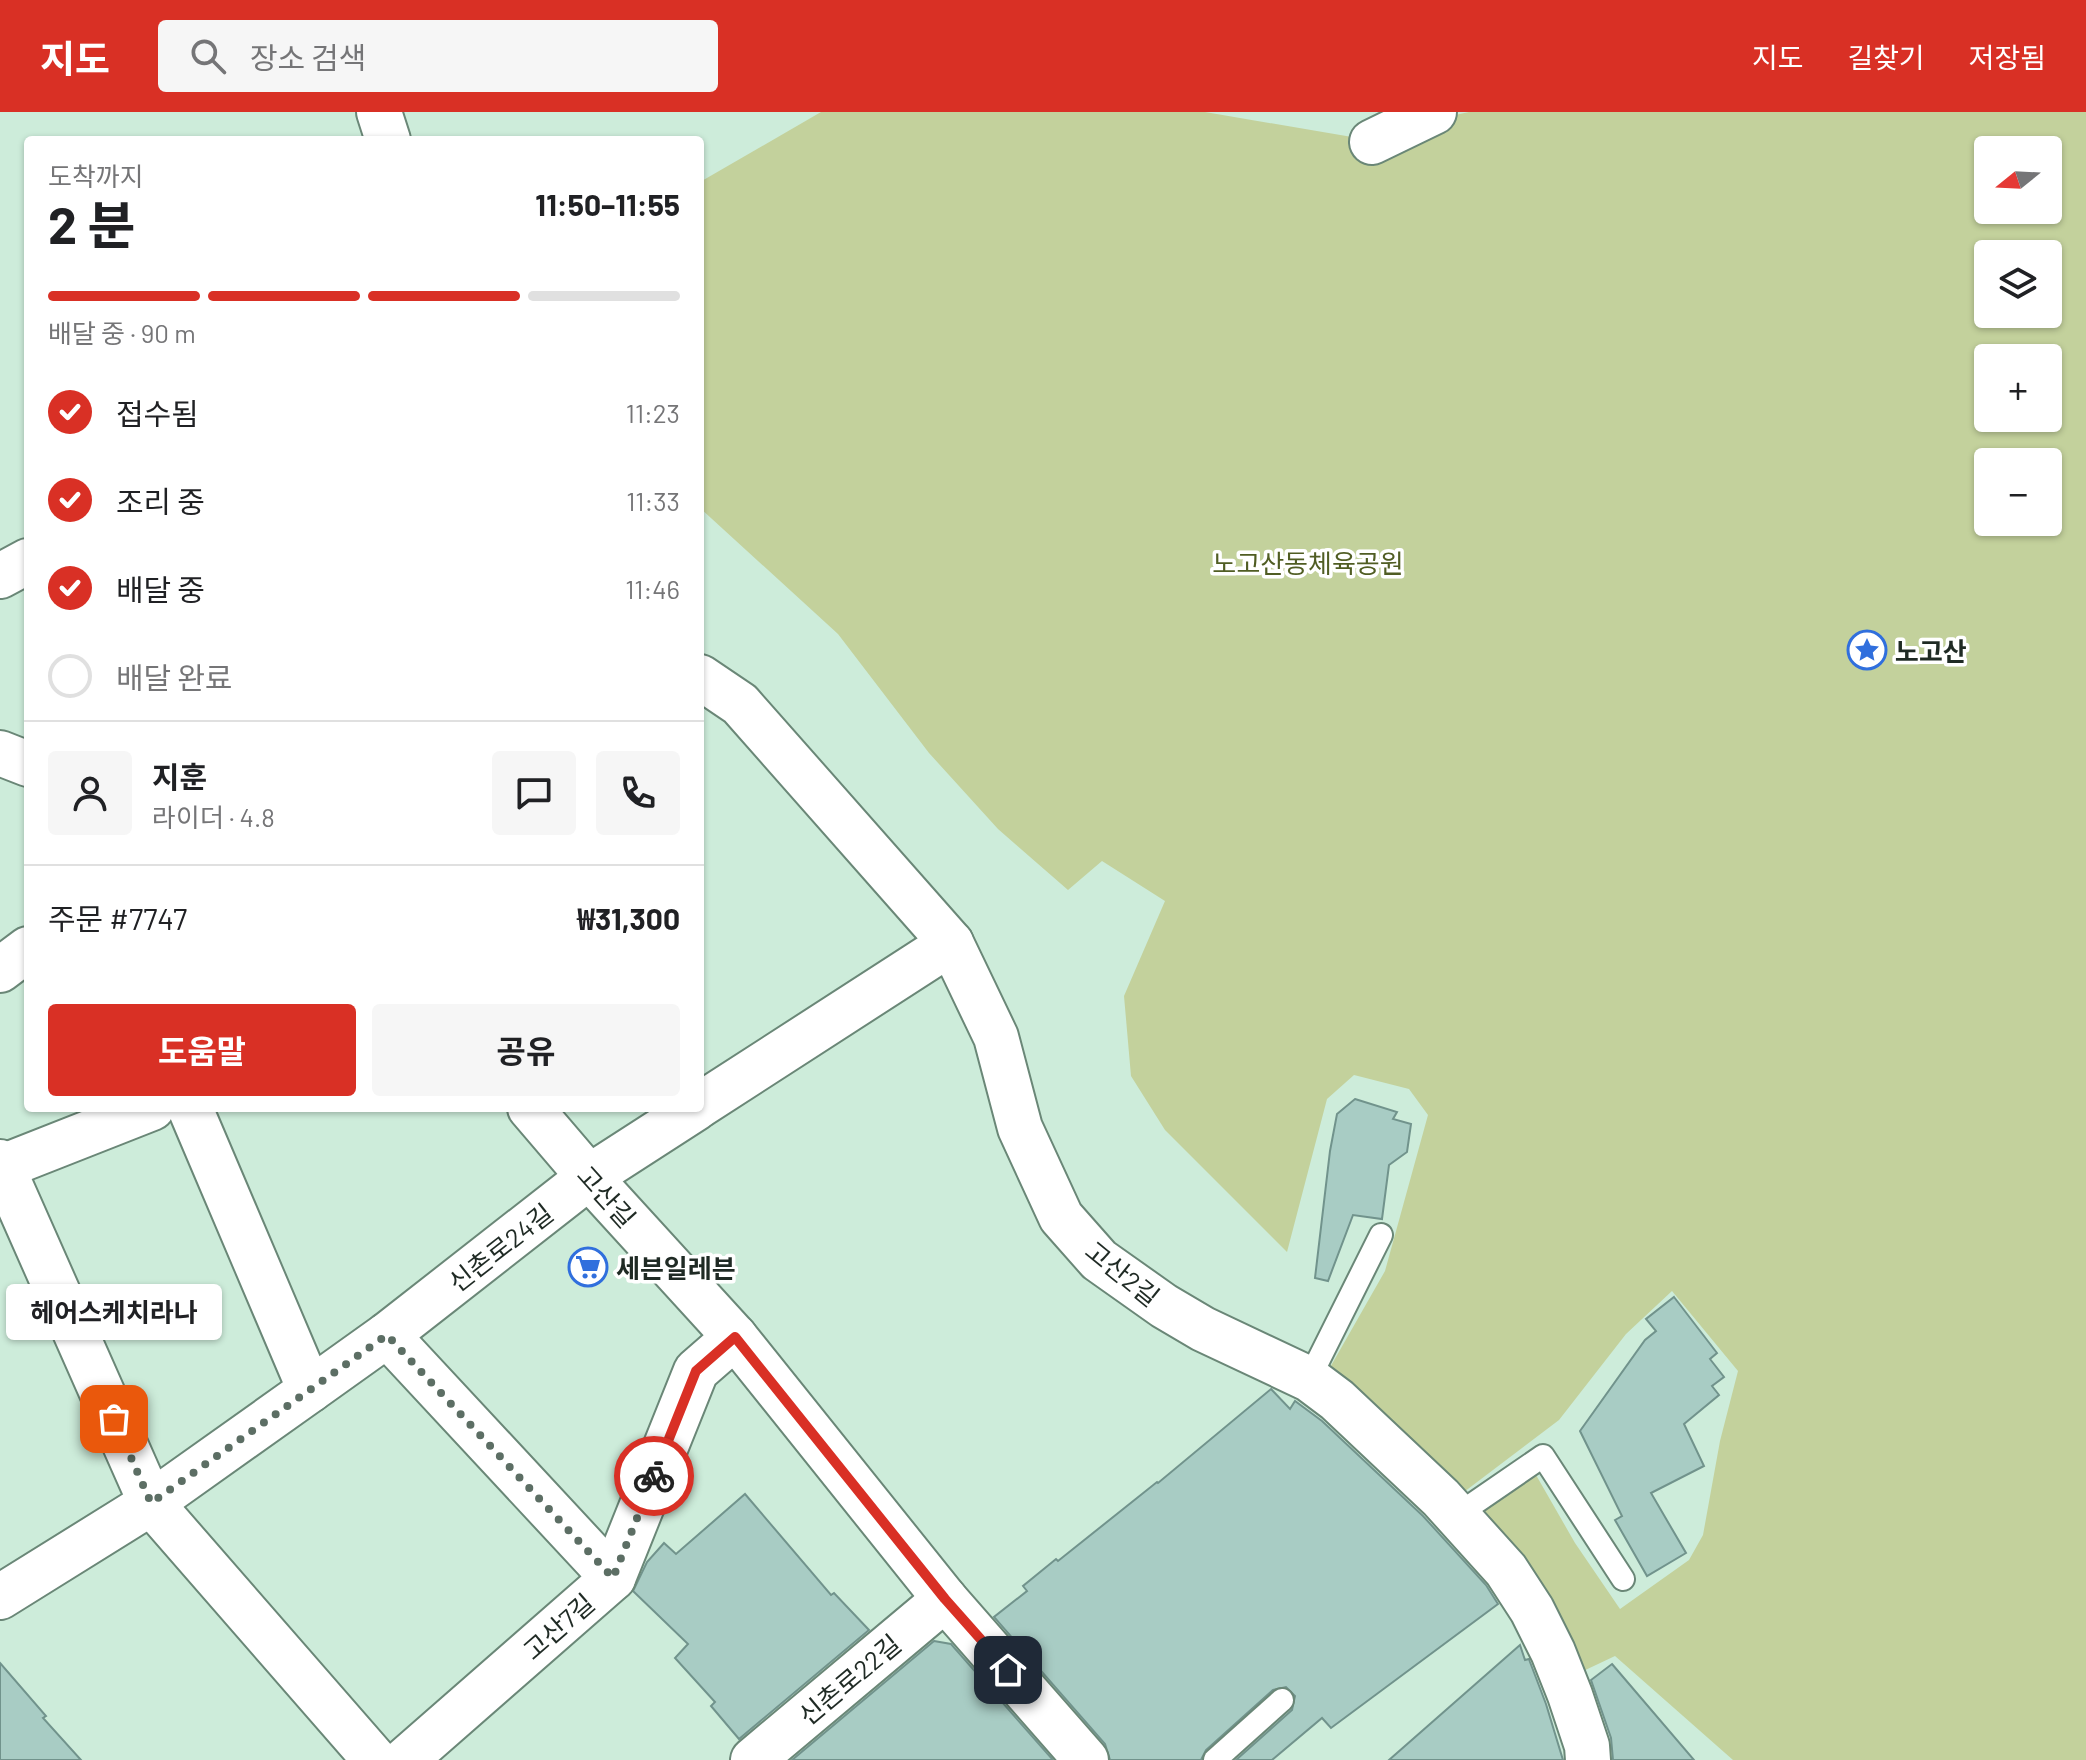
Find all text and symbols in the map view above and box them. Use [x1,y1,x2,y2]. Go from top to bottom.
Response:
search box [158,20,718,92]
icon: search [186,34,230,78]
text: 지도 [40,35,110,81]
text: 장소 검색 [250,39,366,75]
text: 지도 [1752,40,1803,74]
text: 길찾기 [1847,40,1925,74]
text: 저장됨 [1969,40,2046,74]
north arrow [1974,136,2062,224]
map controls [1974,136,2062,536]
text: 도착까지 [48,160,144,191]
text: 11:50–11:55 [535,186,680,222]
text: 2 분 [48,192,135,254]
button: layers [1974,240,2062,328]
text: 배달 중 · 90 m [48,317,196,348]
button: + [1974,344,2062,432]
icon: check [48,390,92,434]
text: 접수됨 [116,395,199,431]
text: 11:23 [626,397,680,428]
button: − [1974,448,2062,536]
icon: check [48,478,92,522]
text: 조리 중 [116,483,205,519]
text: 11:33 [626,485,680,516]
park label: 노고산동체육공원 [1212,547,1404,578]
icon: check [48,566,92,610]
text: 배달 중 [116,571,205,607]
text: 11:46 [625,573,680,604]
place icon: 노고산 [1846,629,1888,671]
place label: 노고산 [1895,635,1967,666]
text: 배달 완료 [116,659,232,695]
button: person [48,751,132,835]
button: chat [492,751,576,835]
button: phone [596,751,680,835]
text: 지훈 [152,758,207,794]
text: 라이더 · 4.8 [152,801,275,832]
text: 주문 #7747 [48,900,187,936]
text: ₩31,300 [577,900,680,936]
button: 도움말 [48,1004,356,1096]
button: 공유 [372,1004,680,1096]
street label: 고산길 [571,1159,643,1233]
street label: 신촌로24길 [442,1197,558,1297]
street label: 고산2길 [1080,1234,1166,1312]
supermarket icon: 세븐일레븐 [567,1246,609,1288]
place label: 세븐일레븐 [616,1252,736,1283]
callout: 헤어스케치라나 [6,1283,222,1339]
text: 헤어스케치라나 [30,1296,198,1327]
pin [80,1385,148,1453]
icon: bag [92,1397,136,1441]
courier [614,1436,694,1516]
icon: bike [632,1454,676,1498]
street label: 고산7길 [516,1587,600,1665]
street label: 신촌로22길 [792,1627,906,1731]
pin [974,1636,1042,1704]
icon: home [986,1648,1030,1692]

